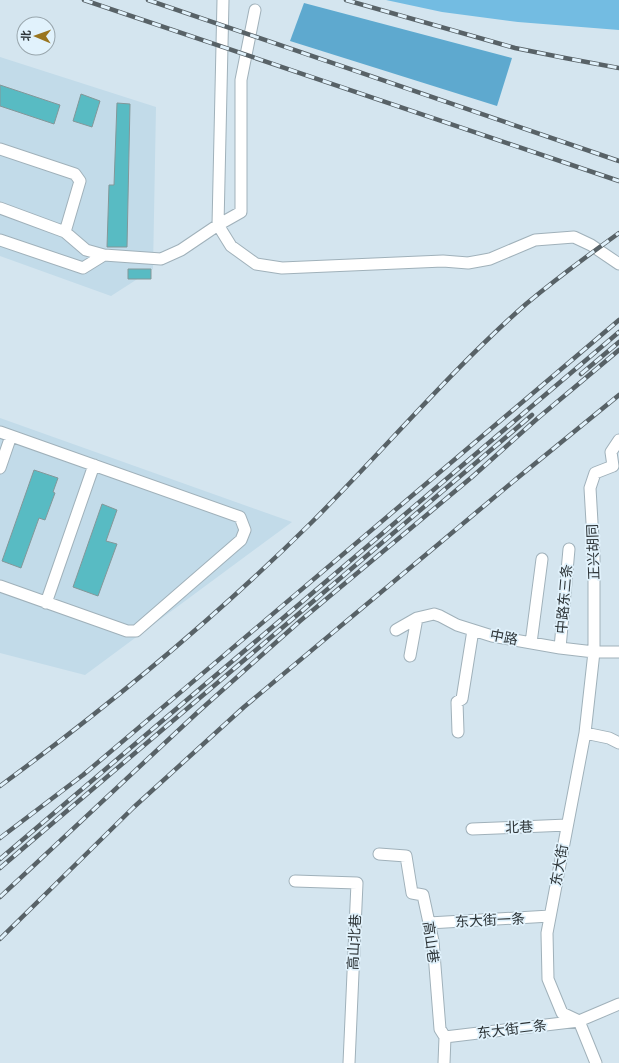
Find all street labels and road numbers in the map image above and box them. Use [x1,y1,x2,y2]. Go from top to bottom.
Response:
street label: 正兴胡同 [583,524,603,580]
street label: 中路东三条 [552,563,576,635]
street label: 中路 [489,625,519,649]
street label: 北巷 [505,818,533,836]
street label: 东大街 [546,843,572,887]
street label: 东大街一条 [455,909,525,931]
street label: 高山北巷 [344,914,364,970]
street label: 高山巷 [419,920,443,964]
street label: 东大街二条 [476,1016,548,1042]

